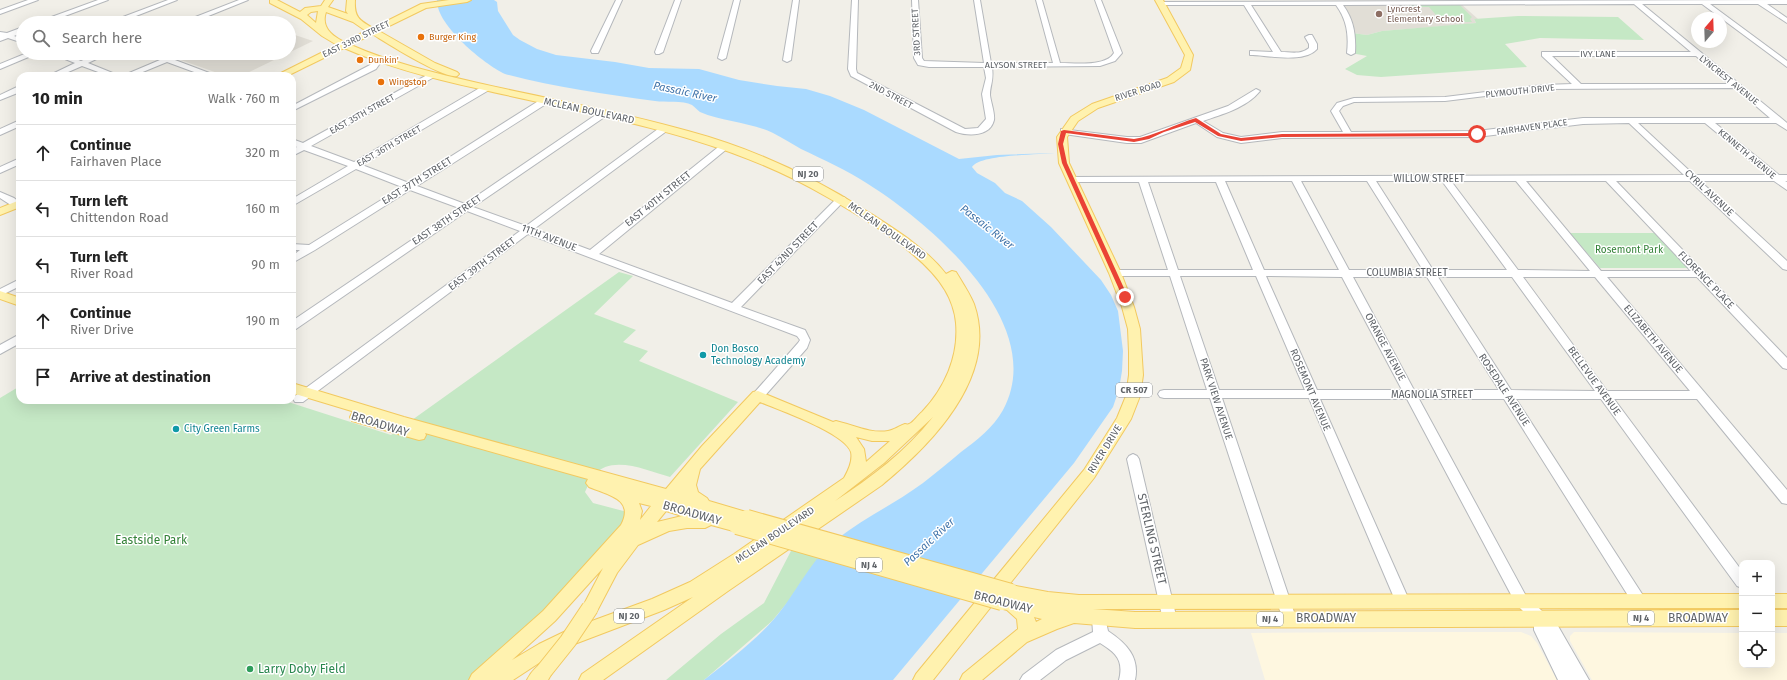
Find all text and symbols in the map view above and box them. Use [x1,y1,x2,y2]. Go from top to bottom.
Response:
place label: Lyncrest Elementary School [1387,4,1464,24]
street label: 3RD STREET [910,8,922,56]
marker: Lyncrest Elementary School [1374,9,1384,19]
north arrow [1691,12,1727,48]
search box [16,16,296,60]
street label: EAST 33RD STREET [321,18,391,60]
icon: search [30,27,52,49]
text: Search here [62,29,142,47]
marker: Burger King [416,32,426,42]
place label: Burger King [429,32,476,42]
street label: IVY LANE [1580,49,1616,59]
street label: LYNCREST AVENUE [1697,53,1761,107]
marker: Dunkin' [355,55,365,65]
place label: Dunkin' [368,55,399,65]
street label: ALYSON STREET [985,60,1048,70]
marker: Wingstop [376,77,386,87]
place label: Wingstop [389,77,427,87]
water label: Passaic River [652,79,719,105]
street label: 2ND STREET [868,79,915,111]
street label: RIVER ROAD [1114,79,1163,103]
street label: PLYMOUTH DRIVE [1485,82,1555,100]
text: 10 min [32,88,83,109]
text: Walk · 760 m [208,91,280,106]
street label: EAST 35TH STREET [328,92,396,136]
street label: MCLEAN BOULEVARD [543,96,635,126]
street label: FAIRHAVEN PLACE [1496,117,1568,137]
street label: EAST 36TH STREET [355,123,423,169]
route start [1468,125,1486,143]
street label: KENNETH AVENUE [1716,127,1778,181]
text: Continue [70,136,131,154]
icon: ahead [32,142,54,164]
text: 320 m [245,145,280,160]
text: Fairhaven Place [70,154,162,169]
street label: EAST 37TH STREET [380,154,455,207]
road number: NJ 20 [793,167,823,181]
street label: CYRIL AVENUE [1682,167,1736,219]
street label: EAST 40TH STREET [622,168,694,229]
street label: WILLOW STREET [1394,173,1465,185]
text: Turn left [70,192,128,210]
street label: EAST 38TH STREET [410,192,485,248]
icon: left [32,198,54,220]
street label: MCLEAN BOULEVARD [846,200,928,262]
text: 160 m [246,201,280,216]
water label: Passaic River [958,202,1017,252]
text: Chittendon Road [70,210,169,225]
street label: EAST 42ND STREET [755,219,822,287]
street label: 11TH AVENUE [520,222,578,254]
street label: EAST 39TH STREET [446,234,519,293]
park label: Rosemont Park [1595,244,1664,256]
text: Turn left [70,248,128,266]
street label: FLORENCE PLACE [1675,249,1737,311]
icon: left [32,254,54,276]
text: 90 m [251,257,280,272]
text: River Road [70,266,133,281]
street label: COLUMBIA STREET [1366,267,1448,279]
route end [1116,288,1134,306]
street label: ELIZABETH AVENUE [1621,302,1685,376]
text: Continue [70,304,131,322]
icon: ahead [32,310,54,332]
street label: ORANGE AVENUE [1362,311,1408,383]
text: 190 m [246,313,280,328]
text: River Drive [70,322,134,337]
place label: Don Bosco Technology Academy [711,343,806,367]
street label: BELLEVUE AVENUE [1565,344,1623,418]
street label: ROSEMONT AVENUE [1287,347,1333,433]
marker: Don Bosco Technology Academy [698,350,708,360]
street label: ROSEDALE AVENUE [1476,351,1532,429]
street label: PARK VIEW AVENUE [1197,356,1235,442]
icon: arrive [32,366,54,388]
text: Arrive at destination [70,368,211,386]
road number: CR 507 [1116,383,1152,397]
street label: MAGNOLIA STREET [1391,389,1474,401]
street label: BROADWAY [349,409,411,440]
place label: City Green Farms [184,423,260,435]
street label: RIVER DRIVE [1085,423,1125,475]
marker: City Green Farms [171,424,181,434]
street label: STERLING STREET [1135,492,1170,587]
street label: BROADWAY [661,498,723,528]
street label: MCLEAN BOULEVARD [733,504,817,566]
water label: Passaic River [901,515,958,569]
park label: Eastside Park [115,533,188,547]
road number: NJ 4 [856,558,882,572]
map controls [1739,560,1775,668]
button: + [1739,560,1775,596]
street label: BROADWAY [972,588,1034,616]
button: − [1739,596,1775,632]
road number: NJ 20 [614,609,644,623]
street label: BROADWAY [1296,611,1356,625]
road number: NJ 4 [1628,611,1654,625]
street label: BROADWAY [1668,611,1728,625]
road number: NJ 4 [1257,612,1283,626]
button: locate [1739,632,1775,668]
place label: Larry Doby Field [258,662,346,676]
marker: Larry Doby Field [245,664,255,674]

